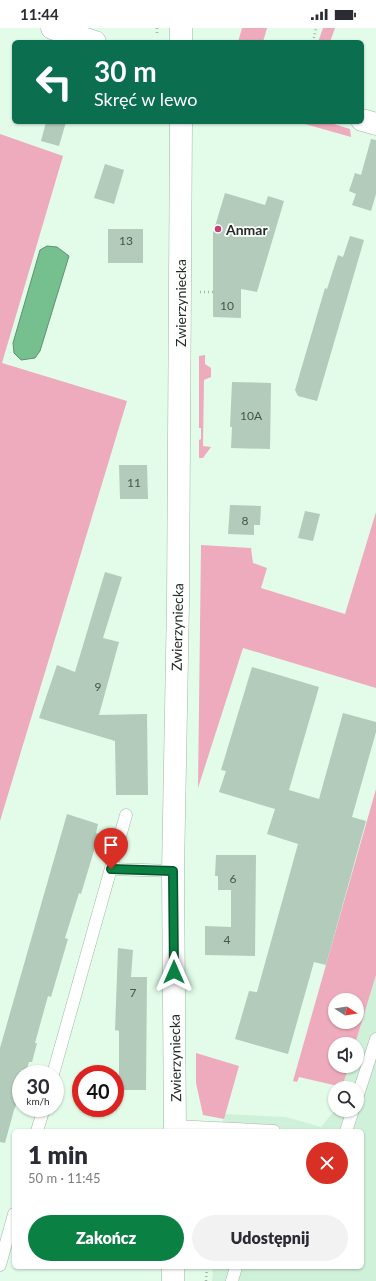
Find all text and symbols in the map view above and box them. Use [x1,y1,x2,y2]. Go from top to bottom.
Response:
text: 11:44 [20,5,59,23]
text: 30 m [94,54,157,88]
icon: left [28,56,80,108]
text: Skręć w lewo [94,88,198,110]
place label: Anmar [225,221,268,238]
marker: Anmar [213,224,223,234]
house number: 13 [119,233,133,248]
street label: Zwierzyniecka [172,259,189,347]
house number: 10 [220,298,234,313]
house number: 10A [240,408,263,423]
house number: 11 [127,475,141,490]
house number: 8 [242,513,249,528]
street label: Zwierzyniecka [168,583,186,671]
house number: 9 [95,679,102,694]
pin [94,828,128,869]
icon: arrive [100,834,122,856]
house number: 6 [230,871,237,886]
house number: 4 [224,932,231,947]
position arrow [153,951,195,993]
house number: 7 [130,985,137,1000]
north arrow [328,993,364,1029]
map controls [328,993,364,1117]
street label: Zwierzyniecka [166,1014,184,1102]
button: sound [328,1037,364,1073]
speed limit sign: 40 [72,1065,124,1117]
text: 30 [26,1074,50,1098]
button: search [328,1081,364,1117]
text: km/h [26,1095,50,1107]
text: 1 min [28,1140,88,1169]
button: close [306,1142,348,1184]
text: 50 m · 11:45 [28,1170,101,1186]
button: Zakończ [28,1215,184,1261]
button: Udostępnij [192,1215,348,1261]

